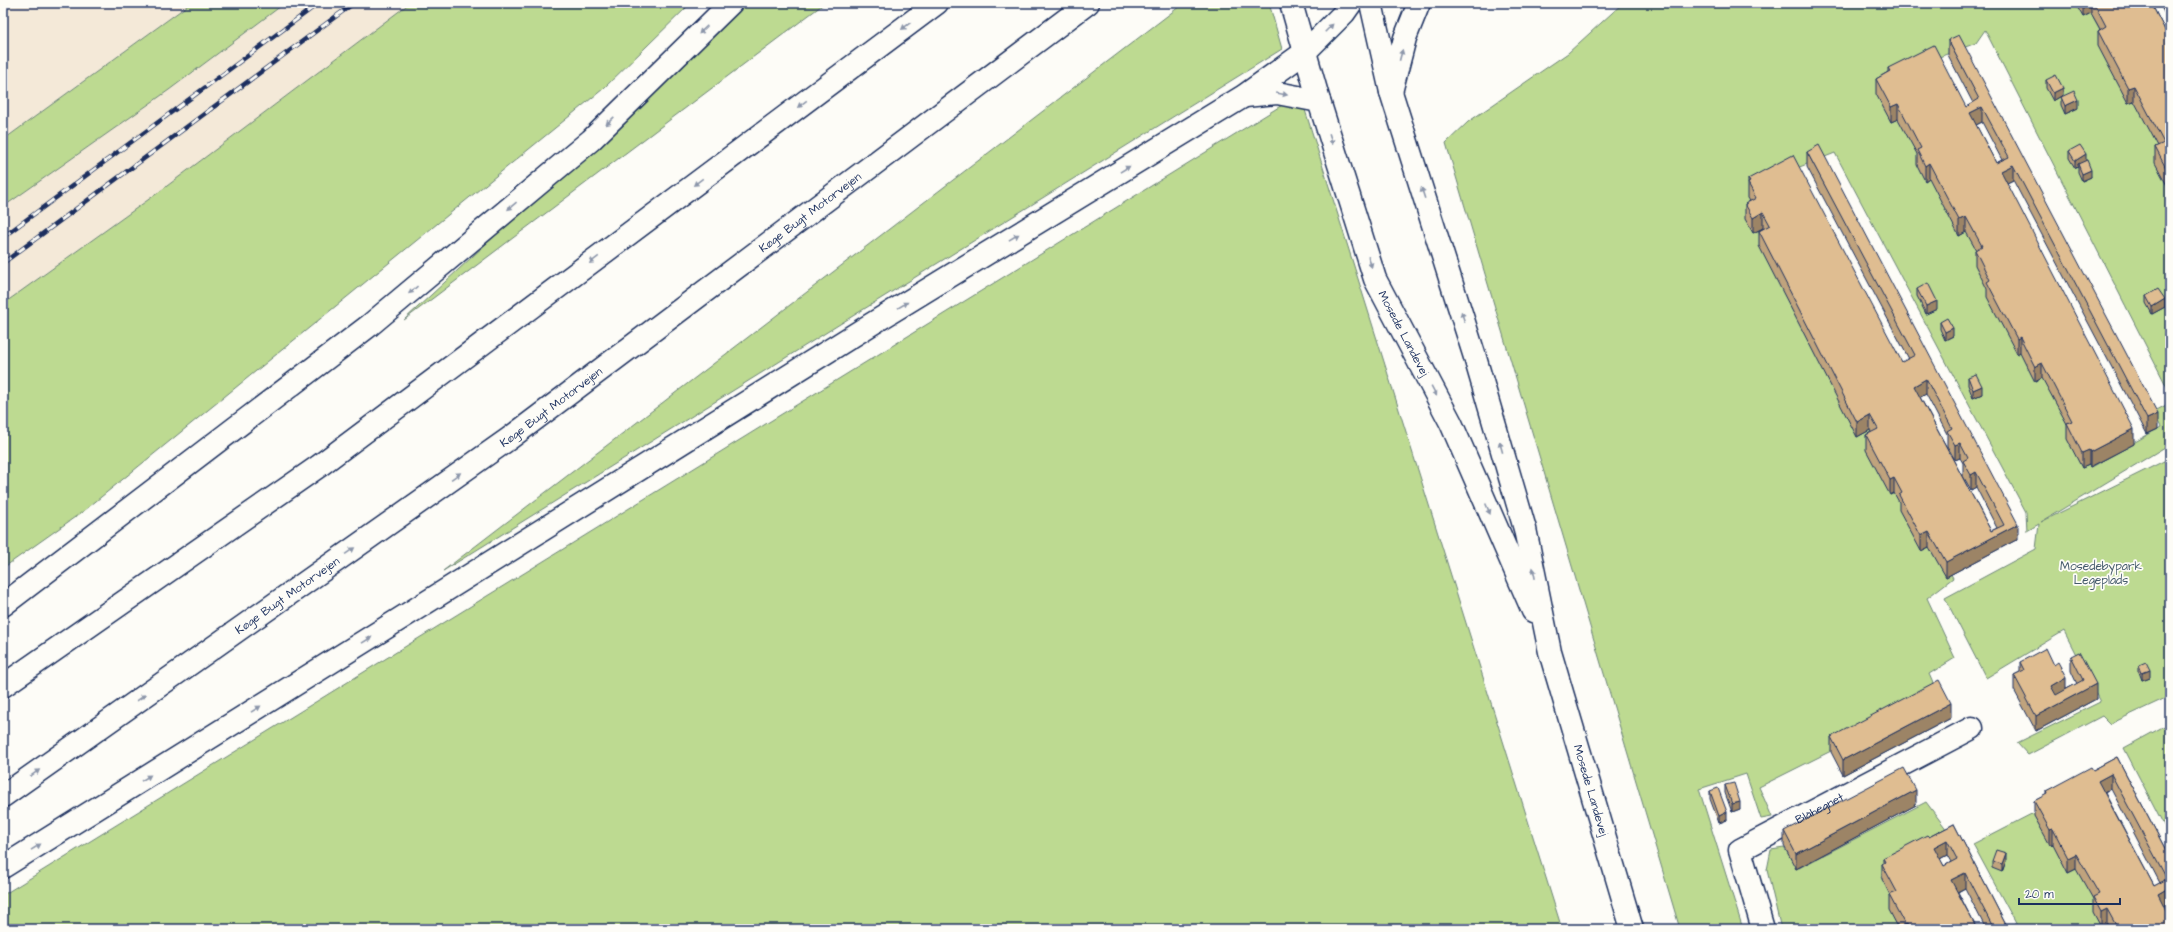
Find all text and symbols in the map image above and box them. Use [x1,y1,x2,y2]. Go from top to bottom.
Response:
one-way arrow [900,22,911,31]
one-way arrow [1324,24,1334,33]
one-way arrow [698,25,708,35]
one-way arrow [1398,48,1404,60]
one-way arrow [1276,91,1288,97]
one-way arrow [796,100,807,109]
one-way arrow [605,116,615,126]
one-way arrow [1328,133,1334,145]
one-way arrow [1120,165,1130,173]
street label: Køge Bugt Motorvejen [755,168,865,256]
one-way arrow [692,178,703,187]
one-way arrow [1420,187,1426,199]
one-way arrow [507,202,517,211]
one-way arrow [1008,233,1020,240]
one-way arrow [588,256,599,264]
one-way arrow [1367,257,1373,269]
one-way arrow [407,285,418,294]
street label: Mosede Landevej [1374,288,1434,380]
one-way arrow [897,301,909,308]
one-way arrow [1459,310,1465,322]
street label: Køge Bugt Motorvejen [496,363,606,451]
one-way arrow [1431,385,1438,397]
one-way arrow [1498,441,1504,453]
one-way arrow [451,472,462,480]
one-way arrow [1486,504,1492,516]
one-way arrow [345,547,356,555]
street label: Køge Bugt Motorvejen [232,552,343,638]
park label: Mosedebypark Legeplads [2060,558,2143,590]
one-way arrow [1531,566,1537,579]
one-way arrow [361,636,373,643]
one-way arrow [136,694,146,702]
one-way arrow [251,705,262,712]
street label: Mosede Landevej [1569,742,1613,839]
one-way arrow [30,769,40,777]
one-way arrow [140,774,152,781]
street label: Blåhegnet [1792,788,1847,828]
one-way arrow [30,843,42,850]
scale bar [2019,880,2120,906]
text: 20 m [2025,886,2054,903]

